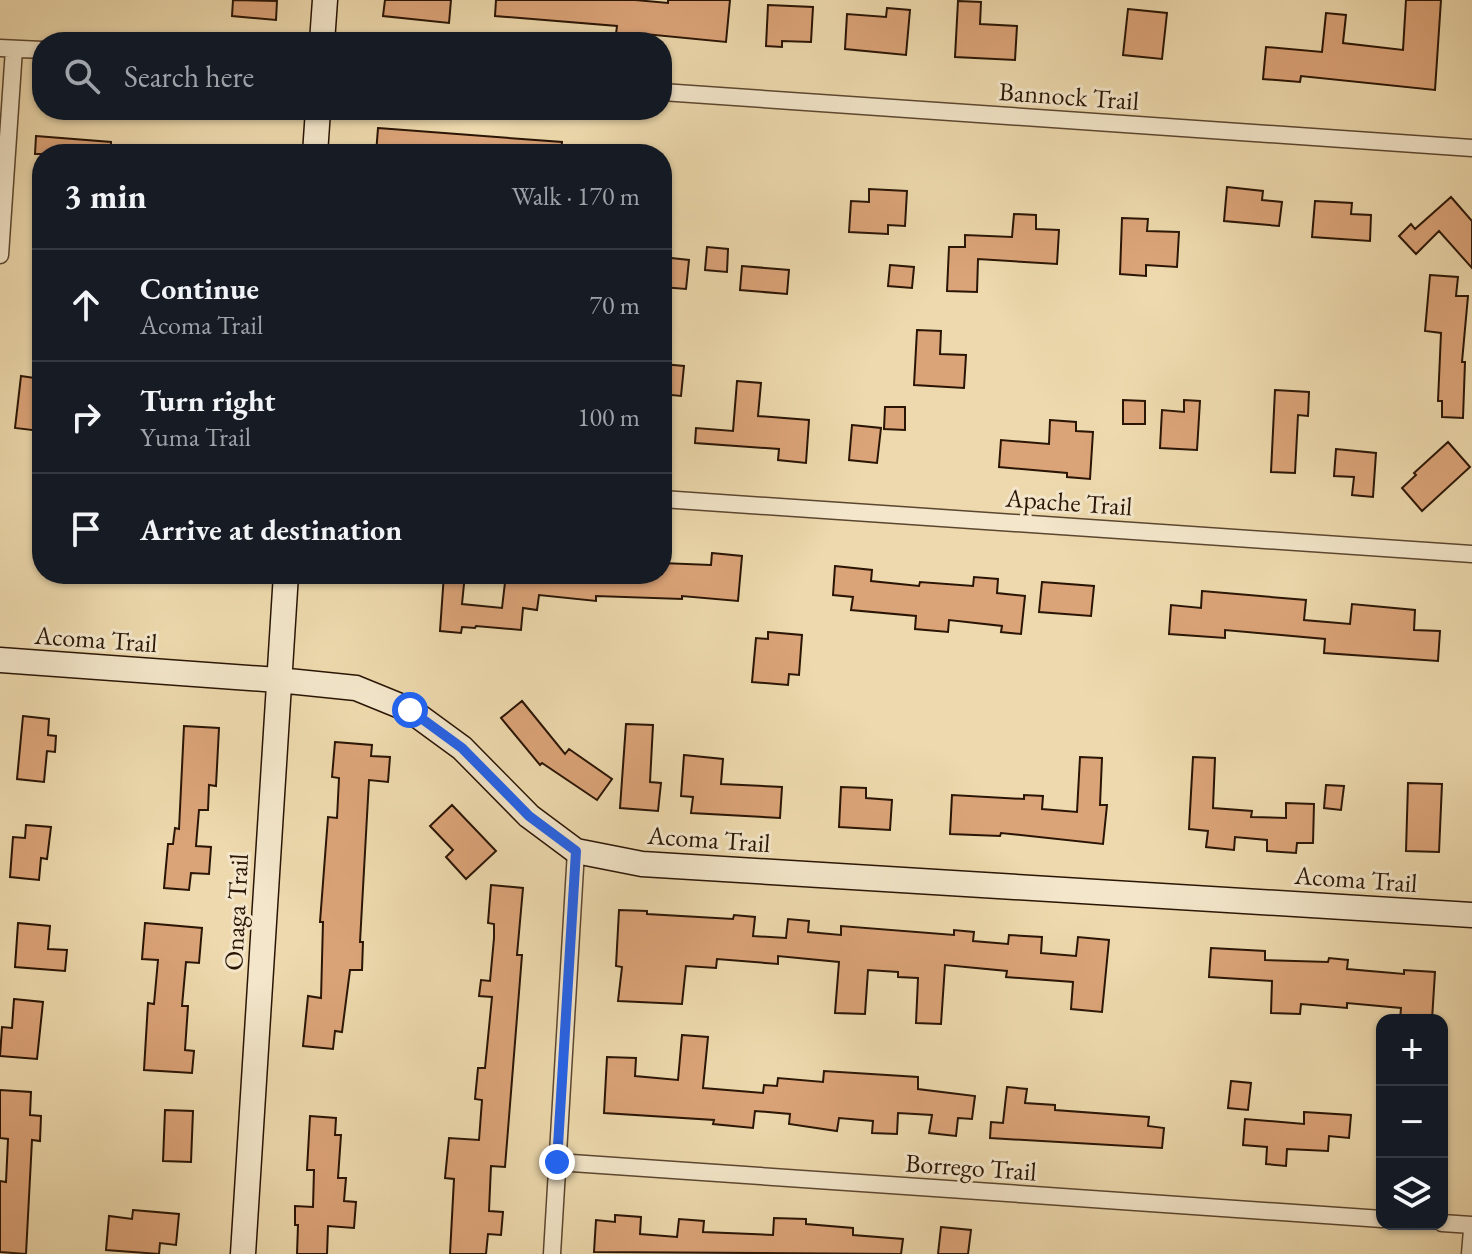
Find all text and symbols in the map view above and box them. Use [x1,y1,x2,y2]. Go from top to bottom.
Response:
search box [32,32,672,120]
icon: search [60,54,104,98]
text: Search here [124,57,254,96]
street label: Bannock Trail [998,74,1140,118]
text: 3 min [64,174,147,218]
text: Walk · 170 m [512,179,640,213]
text: Continue [140,269,259,308]
icon: ahead [64,283,108,327]
text: 70 m [590,288,640,322]
text: Acoma Trail [140,308,263,342]
text: Turn right [140,381,276,420]
icon: right [64,395,108,439]
text: 100 m [577,400,640,434]
text: Yuma Trail [140,420,251,454]
street label: Apache Trail [1003,481,1134,523]
icon: arrive [64,507,108,551]
text: Arrive at destination [140,510,402,549]
street label: Acoma Trail [32,618,159,660]
route start [392,692,428,728]
street label: Acoma Trail [645,818,772,860]
street label: Onaga Trail [216,853,256,971]
street label: Acoma Trail [1292,858,1419,900]
map controls [1376,1014,1448,1230]
button: + [1376,1014,1448,1086]
button: − [1376,1086,1448,1158]
route end [539,1144,575,1180]
street label: Borrego Trail [904,1145,1038,1189]
button: layers [1376,1158,1448,1230]

